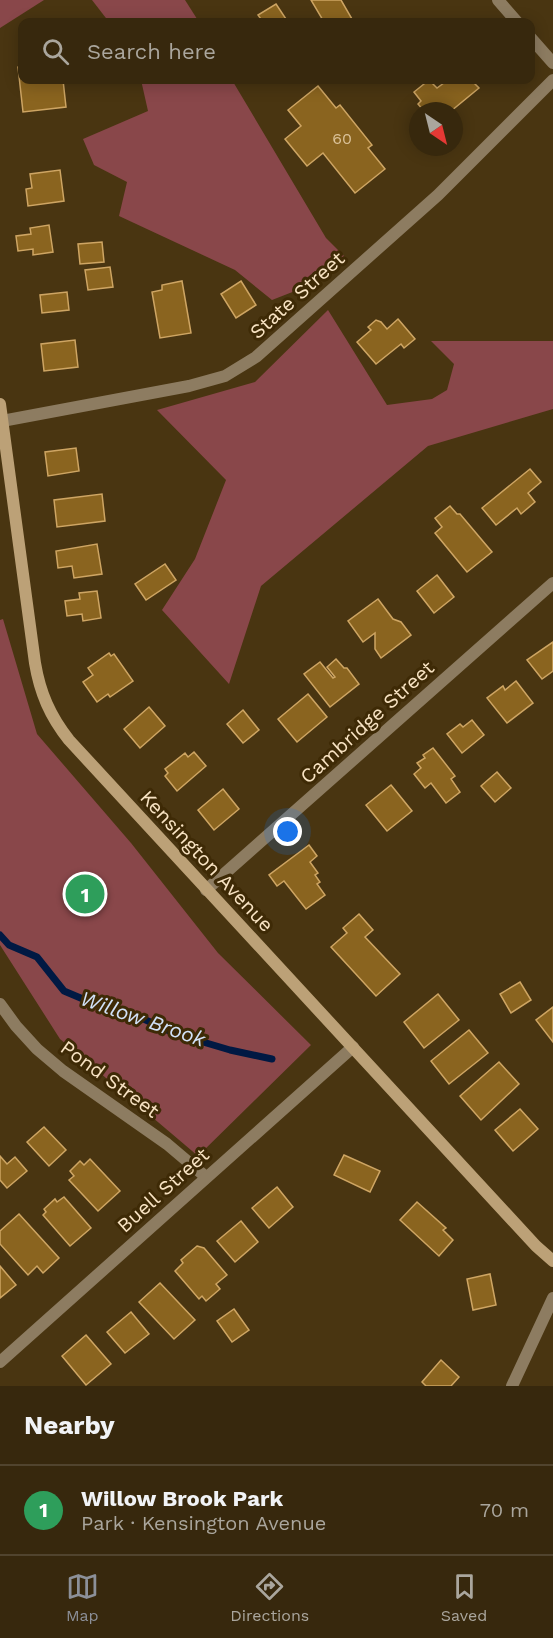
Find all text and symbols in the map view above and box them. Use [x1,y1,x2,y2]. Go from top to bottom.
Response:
search box [18,18,535,84]
icon: search [39,35,72,68]
text: Search here [87,39,216,64]
north arrow [409,102,463,156]
house number: 60 [332,129,352,148]
street label: State Street [245,246,350,344]
street label: Cambridge Street [295,655,439,788]
street label: Kensington Avenue [135,785,279,937]
your location [273,817,302,846]
pin: 1 [66,872,104,916]
water label: Willow Brook [77,985,209,1052]
street label: Pond Street [56,1035,164,1123]
street label: Buell Street [112,1142,214,1238]
text: Nearby [24,1410,115,1440]
text: Willow Brook Park [81,1486,283,1511]
text: 1 [39,1498,48,1522]
text: 70 m [480,1498,529,1522]
text: Park · Kensington Avenue [81,1511,326,1535]
tab: Map [66,1570,99,1625]
tab: Directions [230,1570,309,1625]
tab: Saved [441,1570,487,1625]

